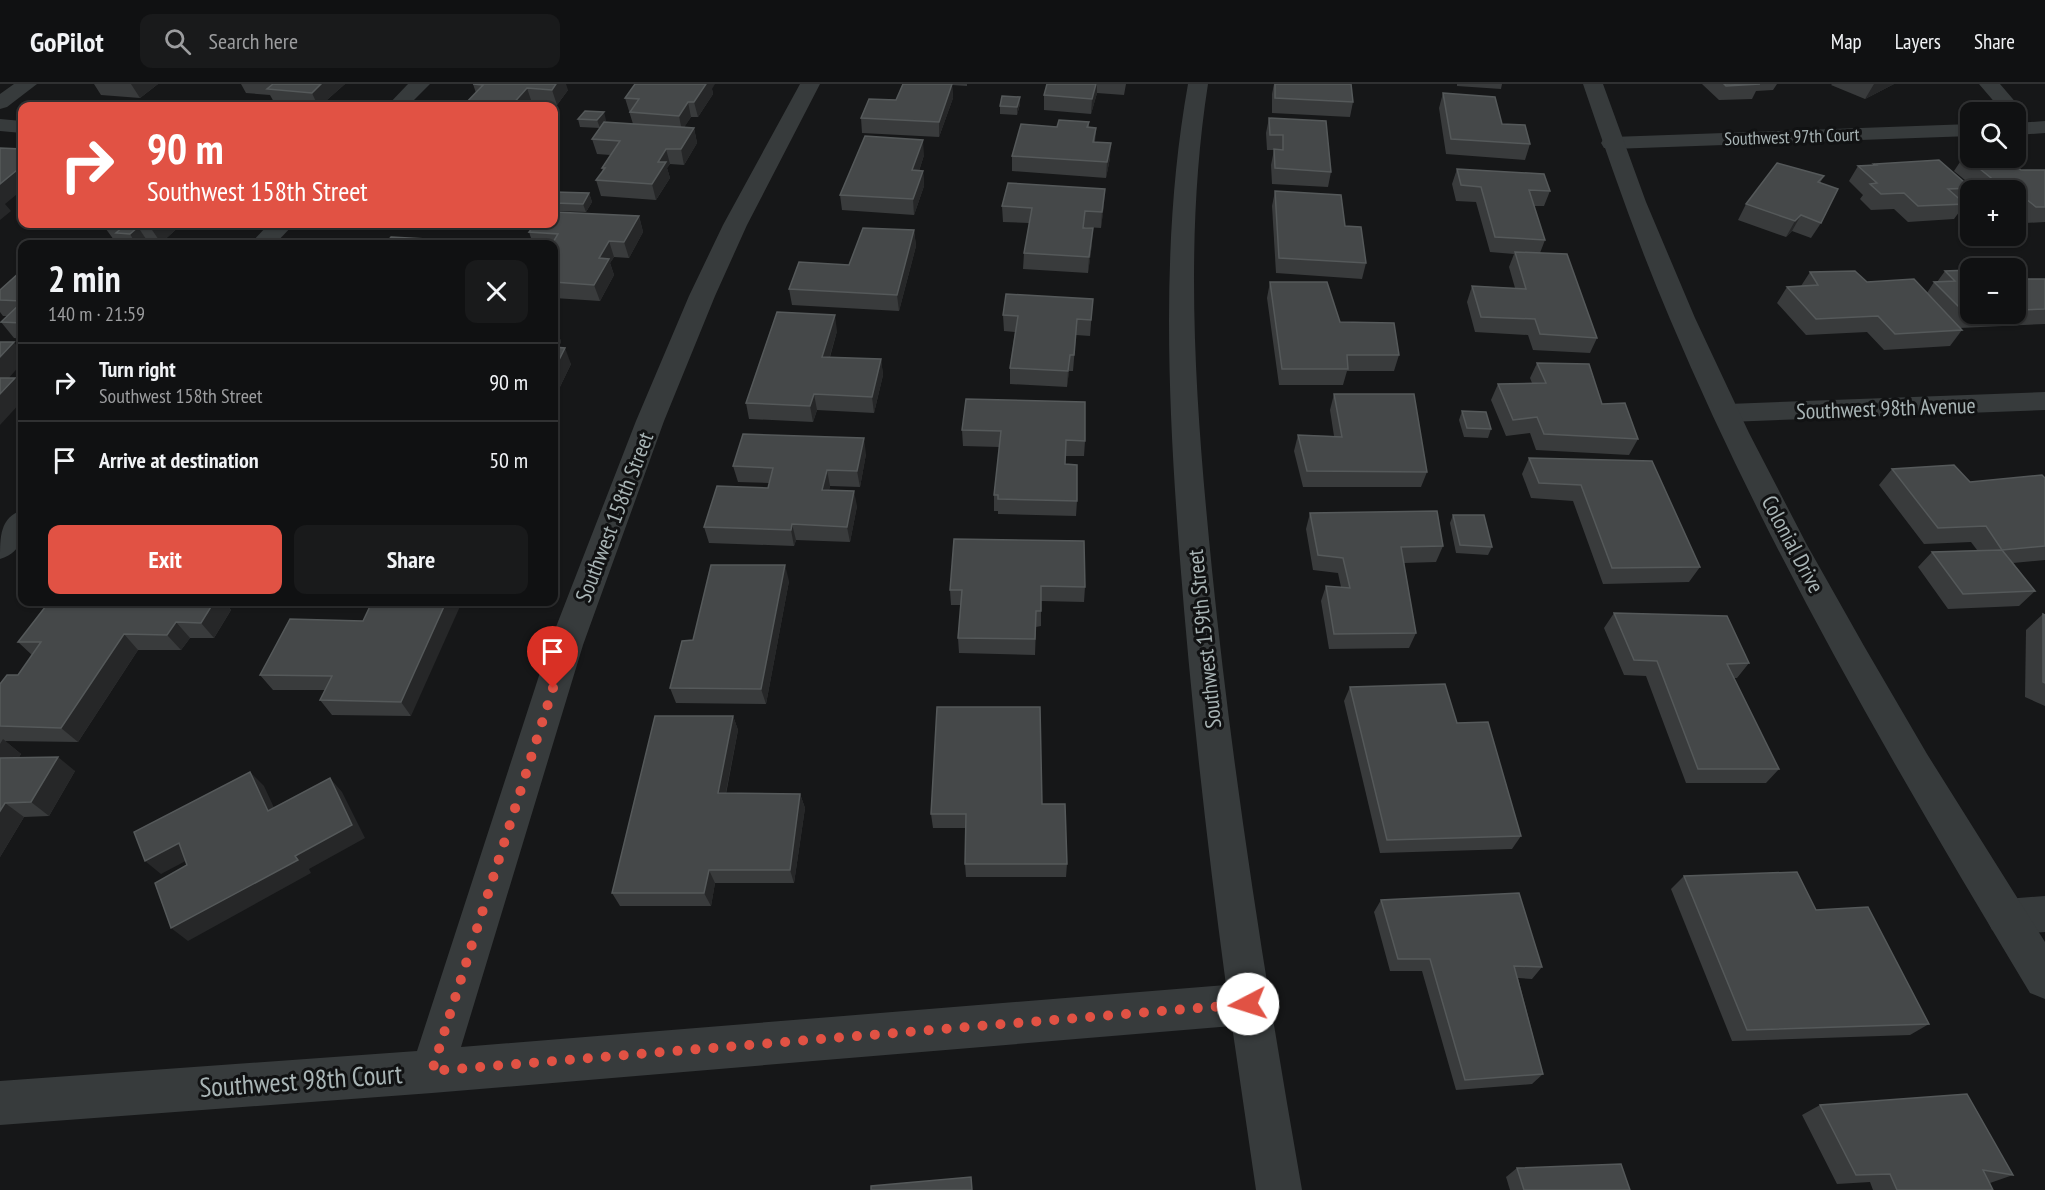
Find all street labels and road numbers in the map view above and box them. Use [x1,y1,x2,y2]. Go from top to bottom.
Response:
street label: Southwest 97th Court [1724,123,1860,150]
street label: Southwest 98th Avenue [1796,391,1976,425]
street label: Southwest 158th Street [569,428,659,606]
street label: Colonial Drive [1756,490,1830,598]
street label: Southwest 159th Street [1181,548,1227,730]
street label: Southwest 98th Court [198,1056,404,1104]

